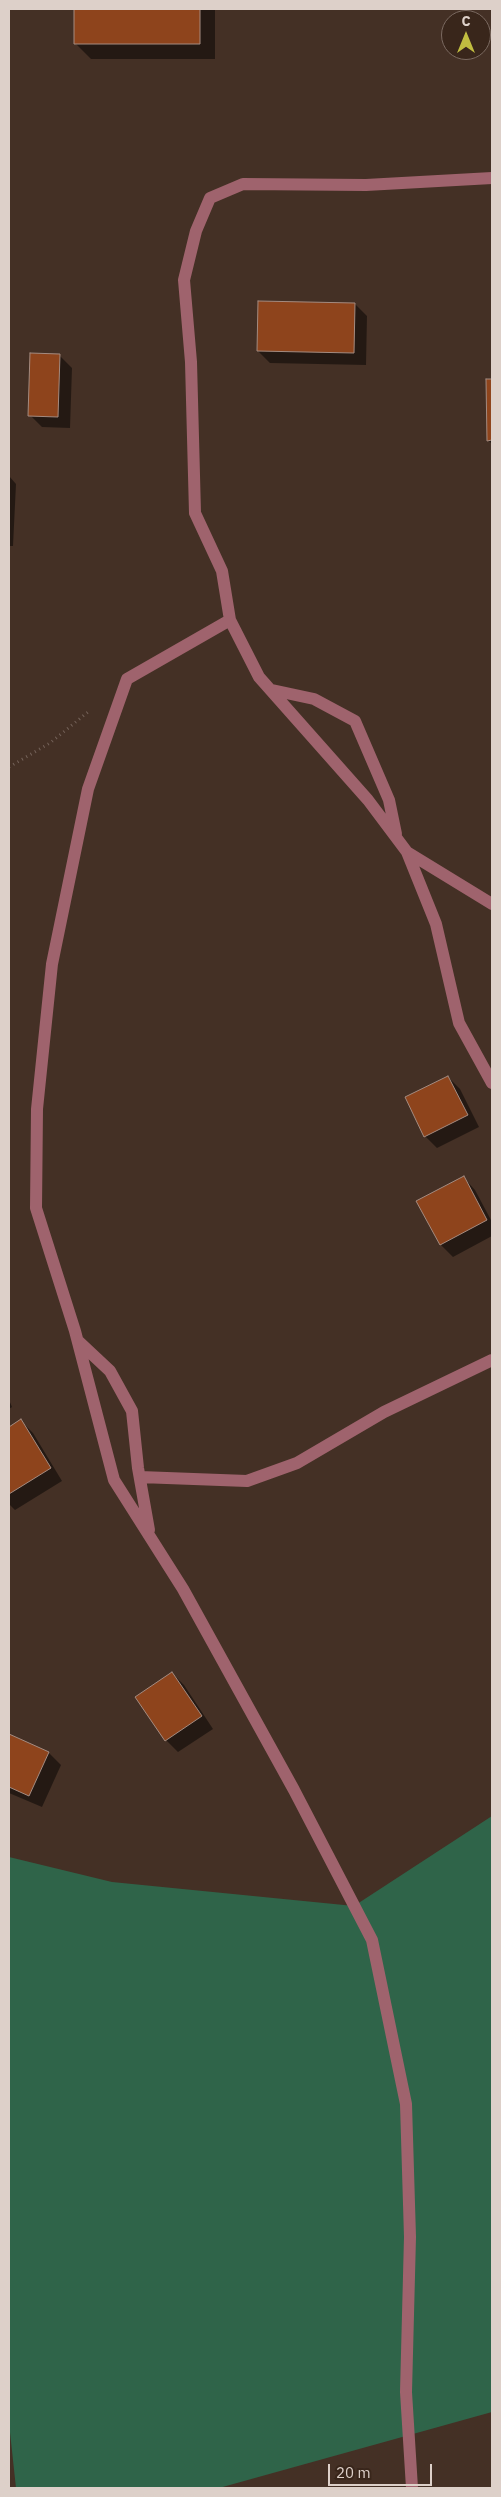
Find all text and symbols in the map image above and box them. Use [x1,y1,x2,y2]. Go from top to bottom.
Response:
north arrow [441,10,491,60]
text: С [461,12,471,30]
scale bar [331,2454,435,2486]
text: 20 m [336,2463,371,2482]

